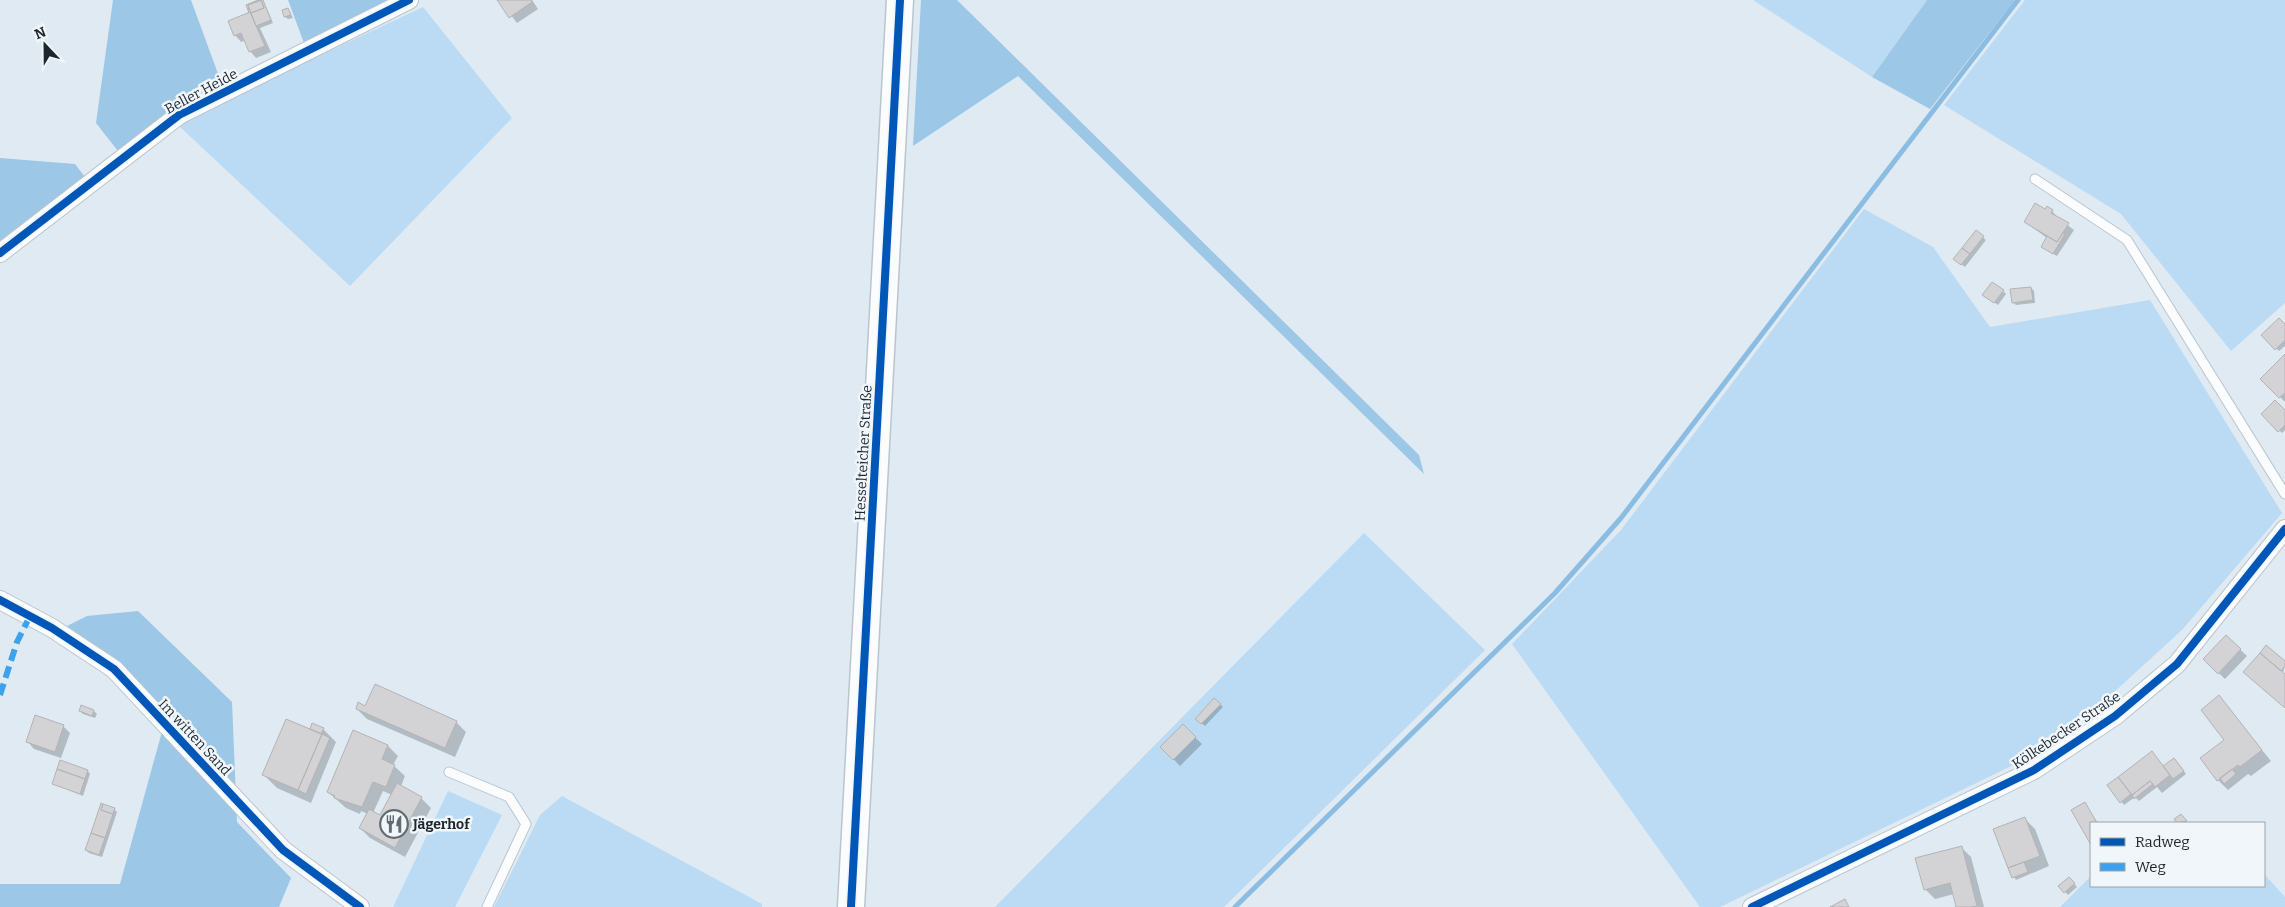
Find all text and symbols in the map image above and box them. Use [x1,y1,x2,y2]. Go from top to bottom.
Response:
north arrow [20,20,70,70]
text: N [32,23,49,43]
street label: Beller Heide [162,65,241,118]
street label: Hesselteicher Straße [851,385,876,521]
street label: Kölkebecker Straße [2009,688,2124,773]
street label: Im witten Sand [155,696,234,779]
restaurant icon: Jägerhof [379,809,409,839]
place label: Jägerhof [412,816,470,833]
legend [2090,822,2265,887]
text: Radweg [2135,833,2190,851]
text: Weg [2135,858,2166,876]

